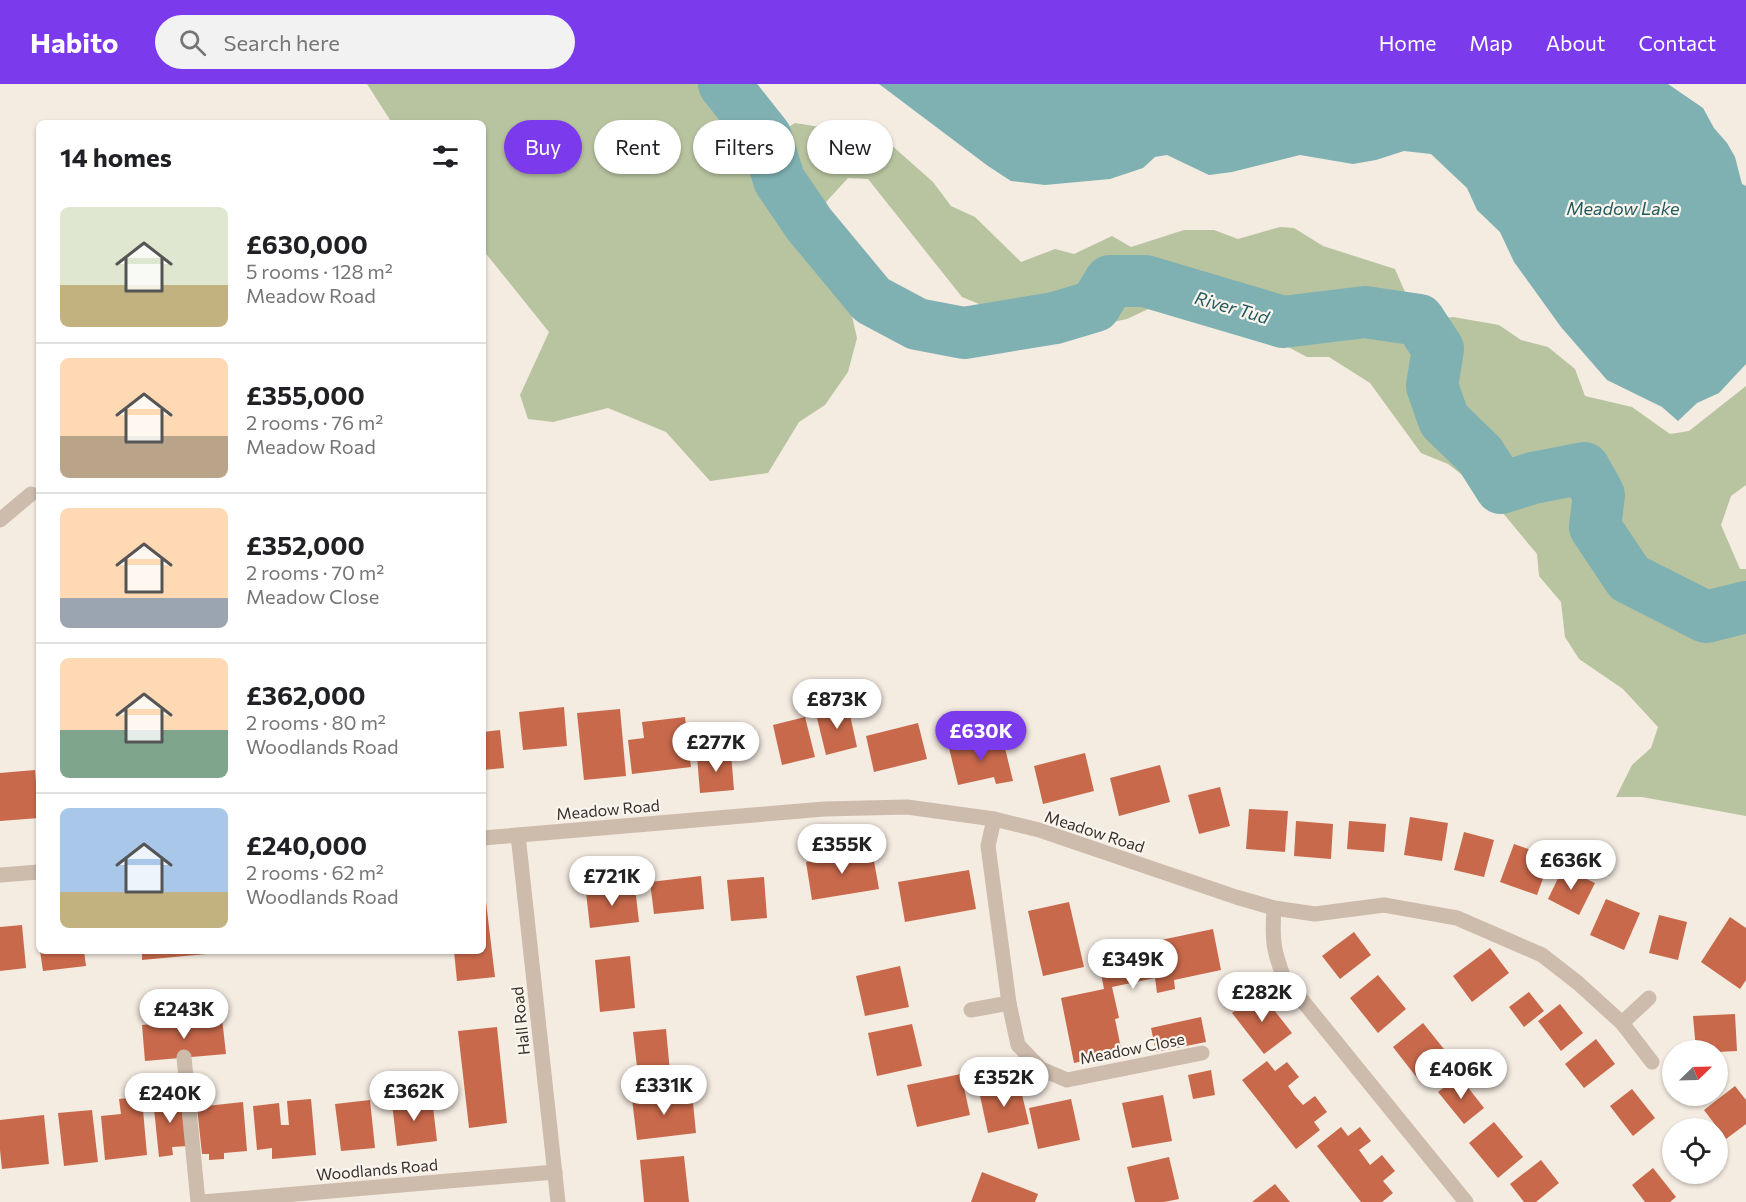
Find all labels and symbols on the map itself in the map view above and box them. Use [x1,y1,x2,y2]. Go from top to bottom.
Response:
water label: Meadow Lake [1566,197,1680,219]
water label: River Tud [1192,286,1272,328]
pin: £873K [795,679,879,730]
pin: £630K [939,711,1023,762]
pin: £277K [674,722,758,773]
street label: Meadow Road [555,795,661,823]
street label: Meadow Road [1043,806,1147,856]
pin: £355K [800,824,884,875]
pin: £636K [1529,840,1613,891]
pin: £721K [570,856,654,907]
pin: £349K [1091,939,1175,990]
pin: £282K [1220,972,1304,1023]
street label: Hall Road [507,986,533,1056]
pin: £243K [142,989,226,1040]
street label: Meadow Close [1078,1029,1186,1067]
north arrow [1662,1040,1728,1106]
pin: £406K [1419,1049,1503,1100]
pin: £352K [962,1057,1046,1108]
pin: £331K [622,1065,706,1116]
pin: £362K [372,1071,456,1122]
pin: £240K [128,1073,212,1124]
street label: Woodlands Road [315,1154,439,1184]

